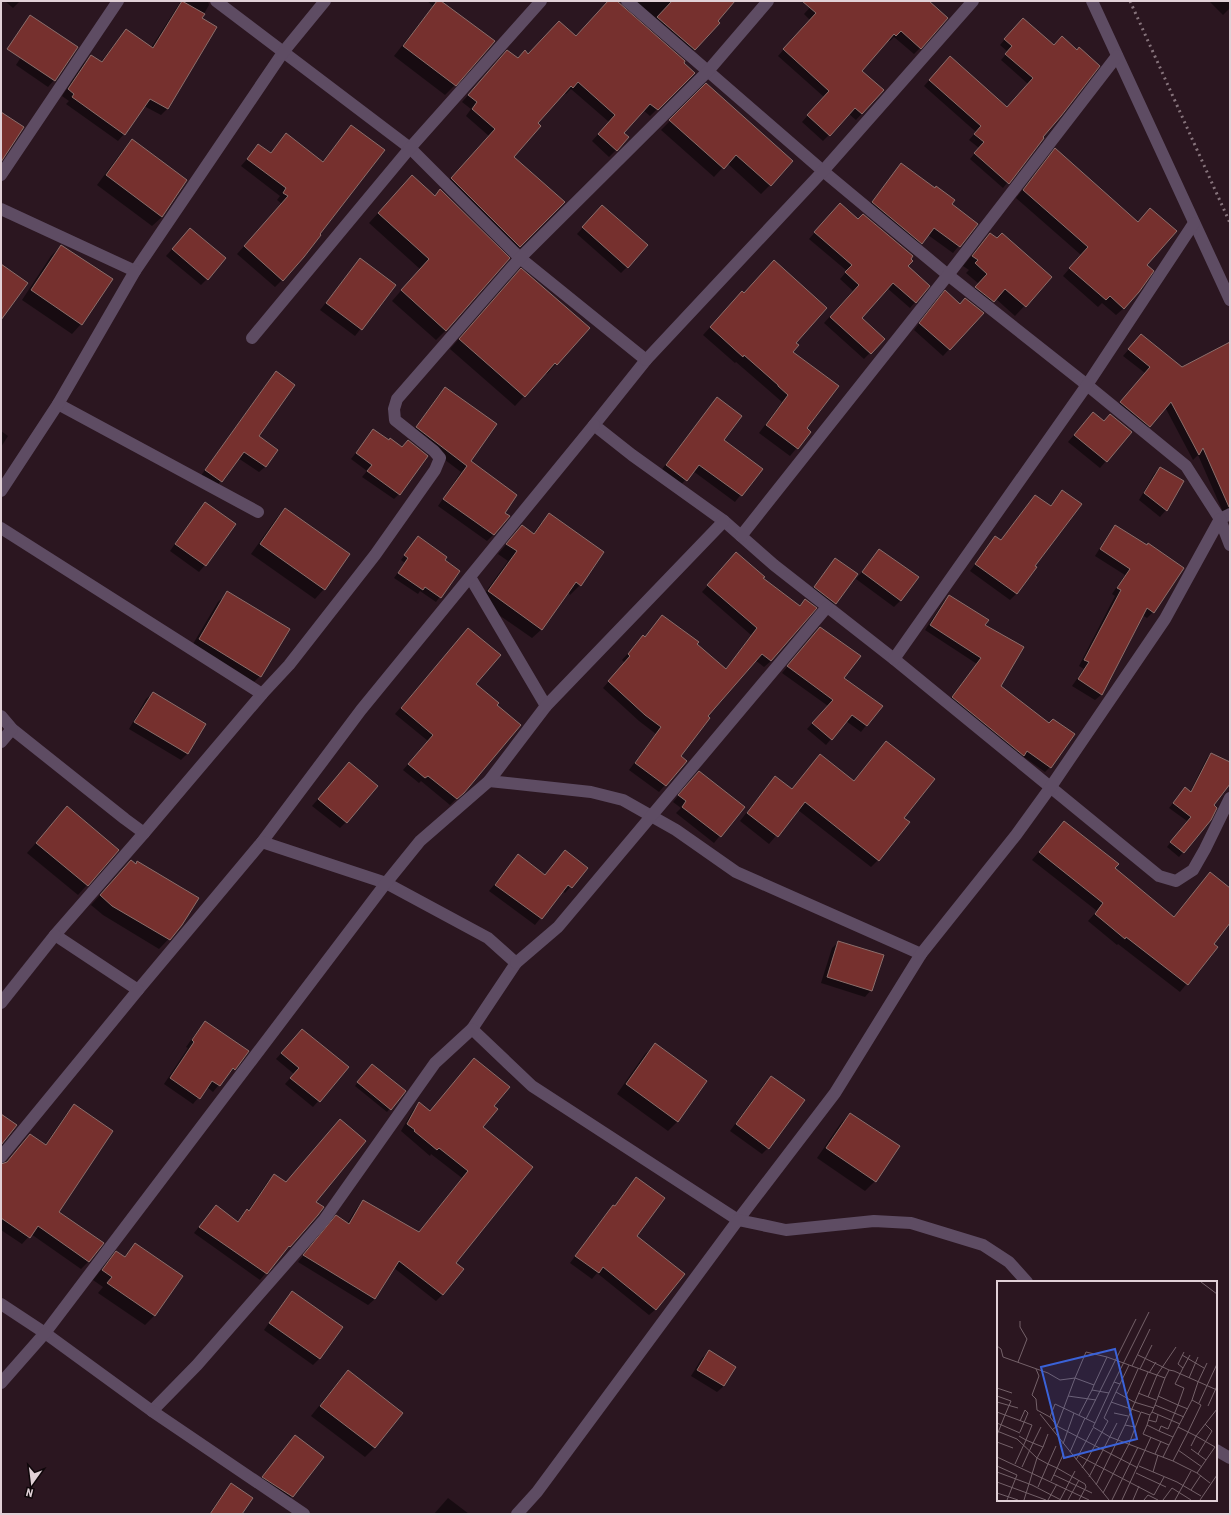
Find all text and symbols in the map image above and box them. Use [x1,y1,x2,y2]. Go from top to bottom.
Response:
inset map [997,1281,1217,1501]
north arrow [12,1463,52,1503]
text: N [25,1485,35,1499]

